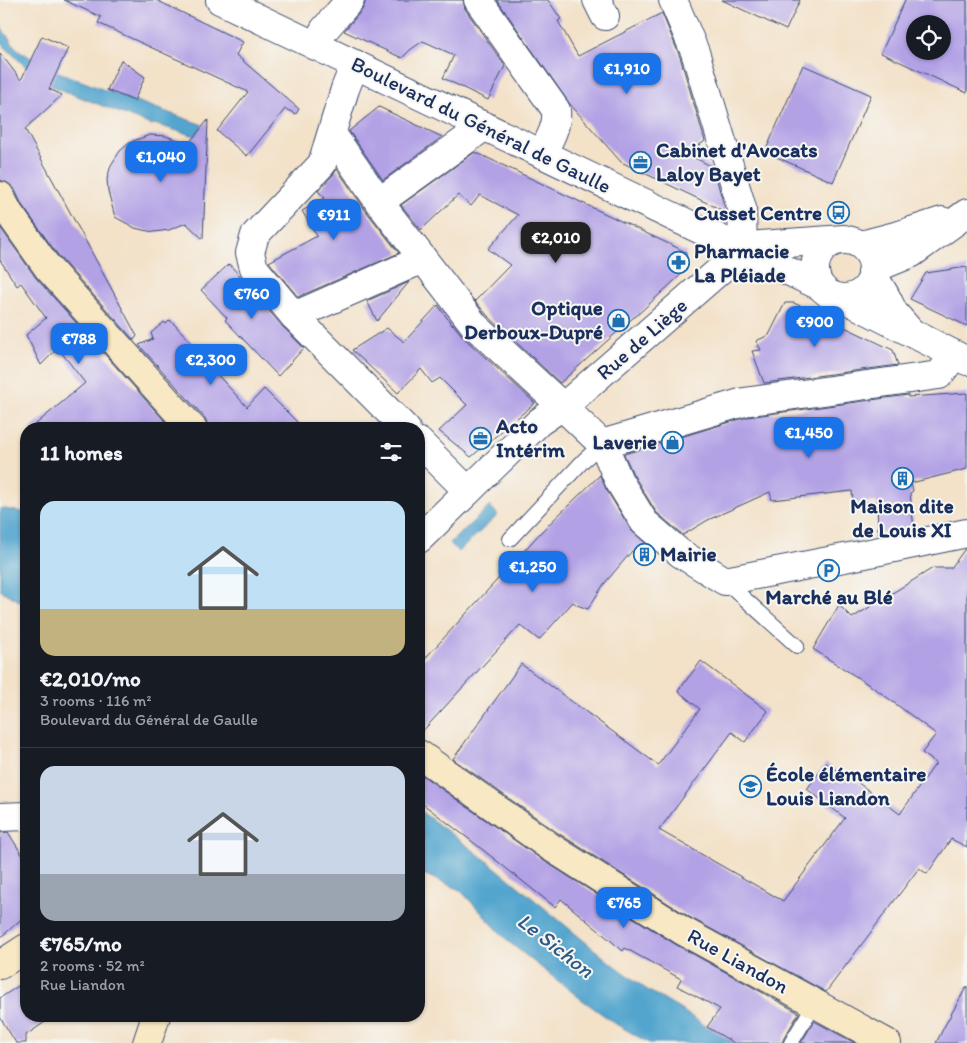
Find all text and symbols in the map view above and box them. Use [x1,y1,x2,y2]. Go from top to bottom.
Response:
map controls [906,15,951,60]
button: locate [906,15,951,60]
street label: Boulevard du Général de Gaulle [347,51,615,198]
pin: €1,910 [586,52,668,95]
text: €1,910 [604,59,650,78]
place label: Cabinet d'Avocats Laloy Bayet [656,137,818,187]
pin: €1,040 [120,140,202,183]
text: €1,040 [136,147,186,166]
office icon: Cabinet d'Avocats Laloy Bayet [628,150,652,174]
pin: €911 [304,198,364,241]
place label: Cusset Centre [694,200,822,225]
bus stop icon: Cusset Centre [826,201,850,225]
text: €911 [318,205,350,224]
pin: €2,010 [515,222,597,264]
text: €2,010 [532,228,580,247]
place label: Pharmacie La Pléiade [694,238,789,287]
pharmacy icon: Pharmacie La Pléiade [666,251,690,275]
pin: €760 [222,278,282,320]
text: €760 [234,284,270,303]
street label: Rue de Liège [591,292,692,385]
place label: Optique Derboux-Dupré [464,295,603,345]
pin: €900 [785,306,845,348]
shop icon: Optique Derboux-Dupré [607,308,631,332]
text: €900 [796,312,834,331]
pin: €788 [49,322,109,365]
text: €788 [62,329,96,348]
pin: €2,300 [170,344,252,386]
text: €2,300 [186,350,236,369]
place label: Acto Intérim [495,413,565,462]
pin: €1,450 [768,416,850,459]
text: €1,450 [785,423,833,442]
office icon: Acto Intérim [468,426,492,450]
place label: Laverie [593,429,657,454]
shop icon: Laverie [661,430,685,454]
icon: filters [377,438,405,466]
text: 11 homes [40,440,123,465]
building icon: Maison dite de Louis XI [890,467,914,491]
place label: Maison dite de Louis XI [850,493,954,542]
icon: home [178,533,268,623]
place label: Mairie [660,541,717,566]
building icon: Mairie [632,542,656,566]
pin: €1,250 [492,550,574,593]
text: €1,250 [509,557,557,576]
parking icon: Marché au Blé [817,558,841,582]
place label: Marché au Blé [765,584,893,609]
text: €2,010/mo [40,666,141,691]
text: 3 rooms · 116 m² [40,691,151,710]
text: Boulevard du Général de Gaulle [40,710,258,729]
place label: École élémentaire Louis Liandon [766,761,926,810]
school or university icon: École élémentaire Louis Liandon [738,774,762,798]
icon: home [178,799,268,889]
pin: €765 [594,886,654,929]
text: €765 [607,893,641,912]
water label: Le Sichon [512,907,600,984]
street label: Rue Liandon [683,923,793,999]
text: €765/mo [40,931,122,956]
text: 2 rooms · 52 m² [40,956,145,975]
text: Rue Liandon [40,975,125,994]

